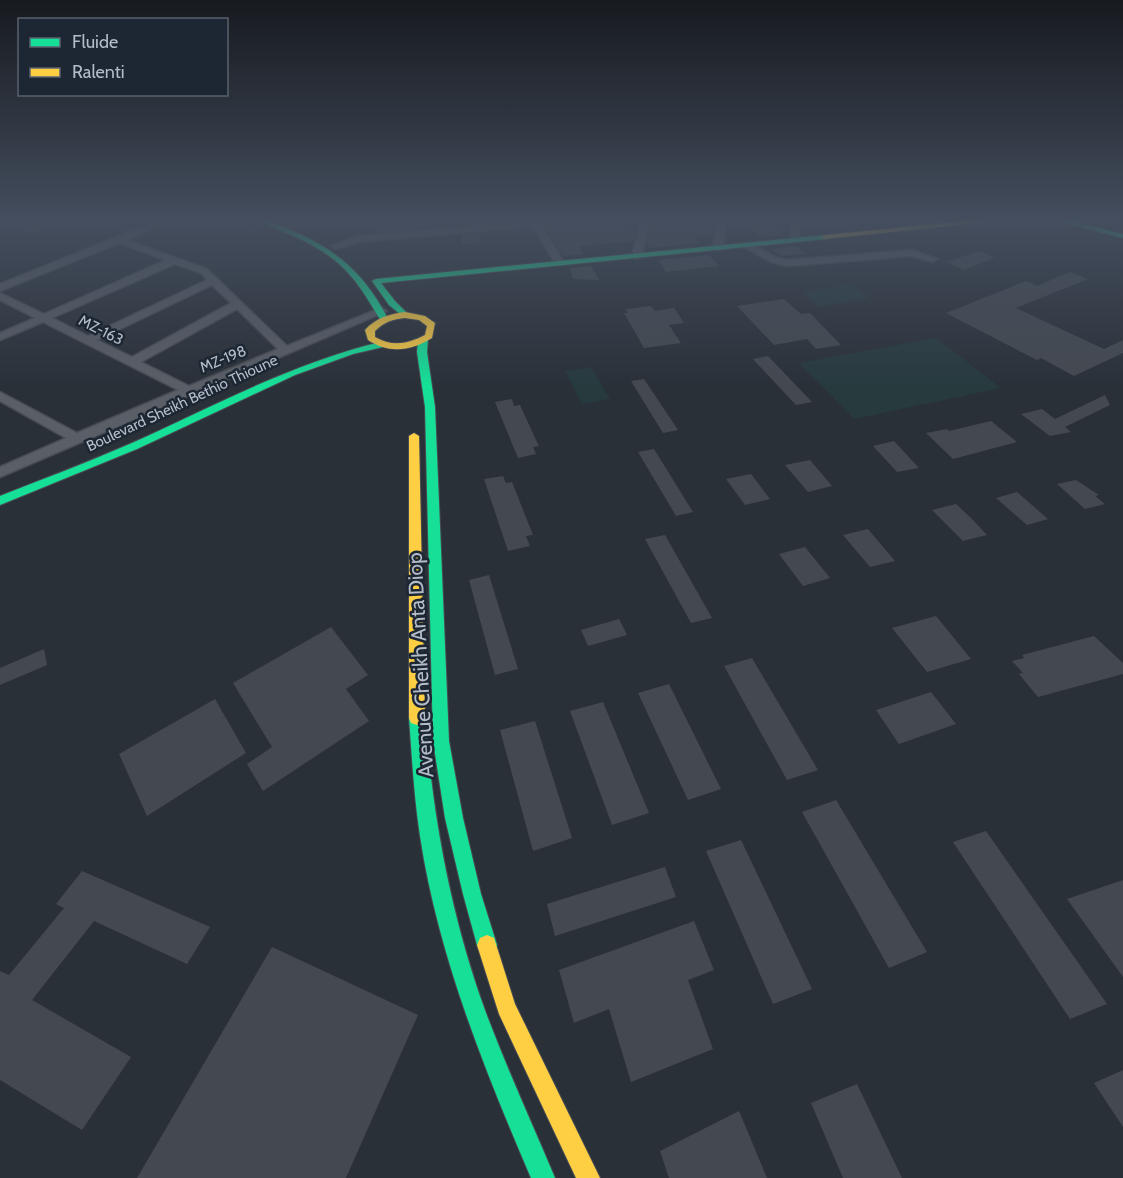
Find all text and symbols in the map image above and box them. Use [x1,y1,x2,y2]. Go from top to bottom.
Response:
legend [18,18,228,96]
text: Fluide [72,31,118,53]
text: Ralenti [72,61,125,83]
street label: MZ-163 [76,311,126,349]
street label: MZ-198 [197,342,249,376]
street label: Boulevard Sheikh Bethio Thioune [84,351,281,455]
street label: Avenue Cheikh Anta Diop [402,552,438,778]

